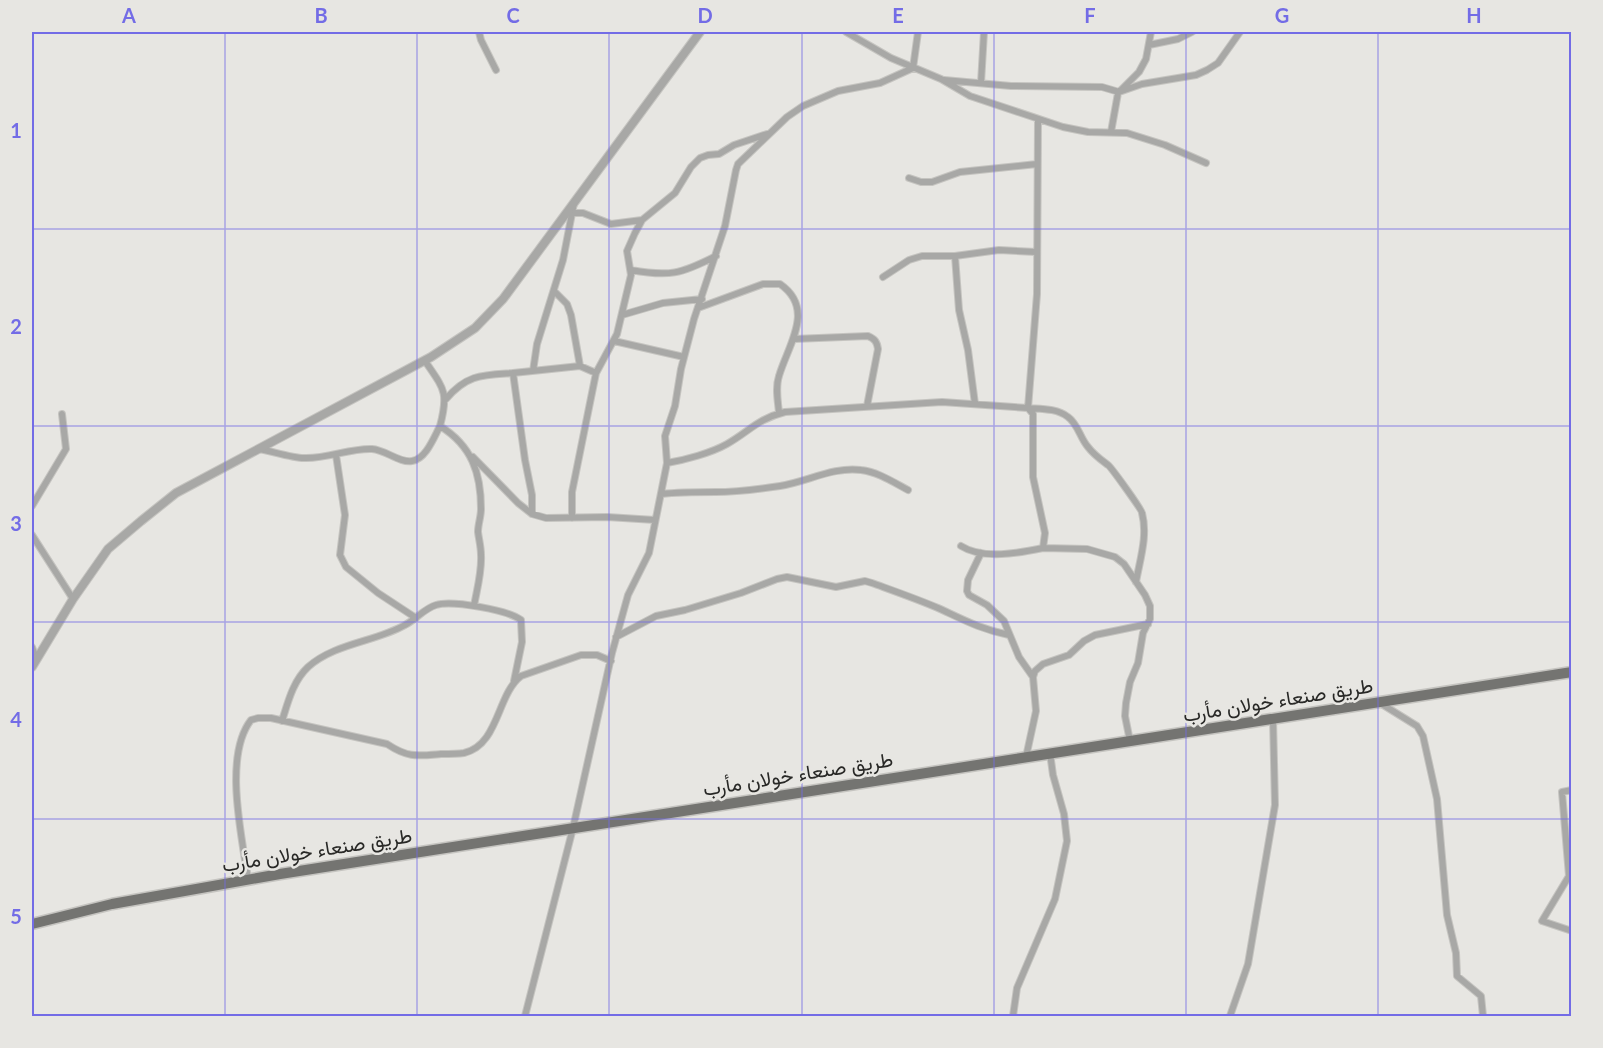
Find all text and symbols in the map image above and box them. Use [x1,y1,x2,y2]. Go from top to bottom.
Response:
text: A [121,3,136,27]
text: B [314,3,328,27]
text: C [506,3,520,27]
text: D [697,3,713,27]
text: E [892,3,904,27]
text: F [1084,3,1096,27]
text: G [1275,3,1289,27]
text: H [1466,3,1482,27]
text: 1 [10,118,22,142]
text: 2 [10,314,22,338]
text: 3 [10,511,22,535]
street label: طريق صنعاء خولان مأرب [1181,672,1375,728]
text: 4 [10,707,22,731]
street label: طريق صنعاء خولان مأرب [701,746,895,802]
street label: طريق صنعاء خولان مأرب [220,822,414,878]
text: 5 [10,904,22,928]

